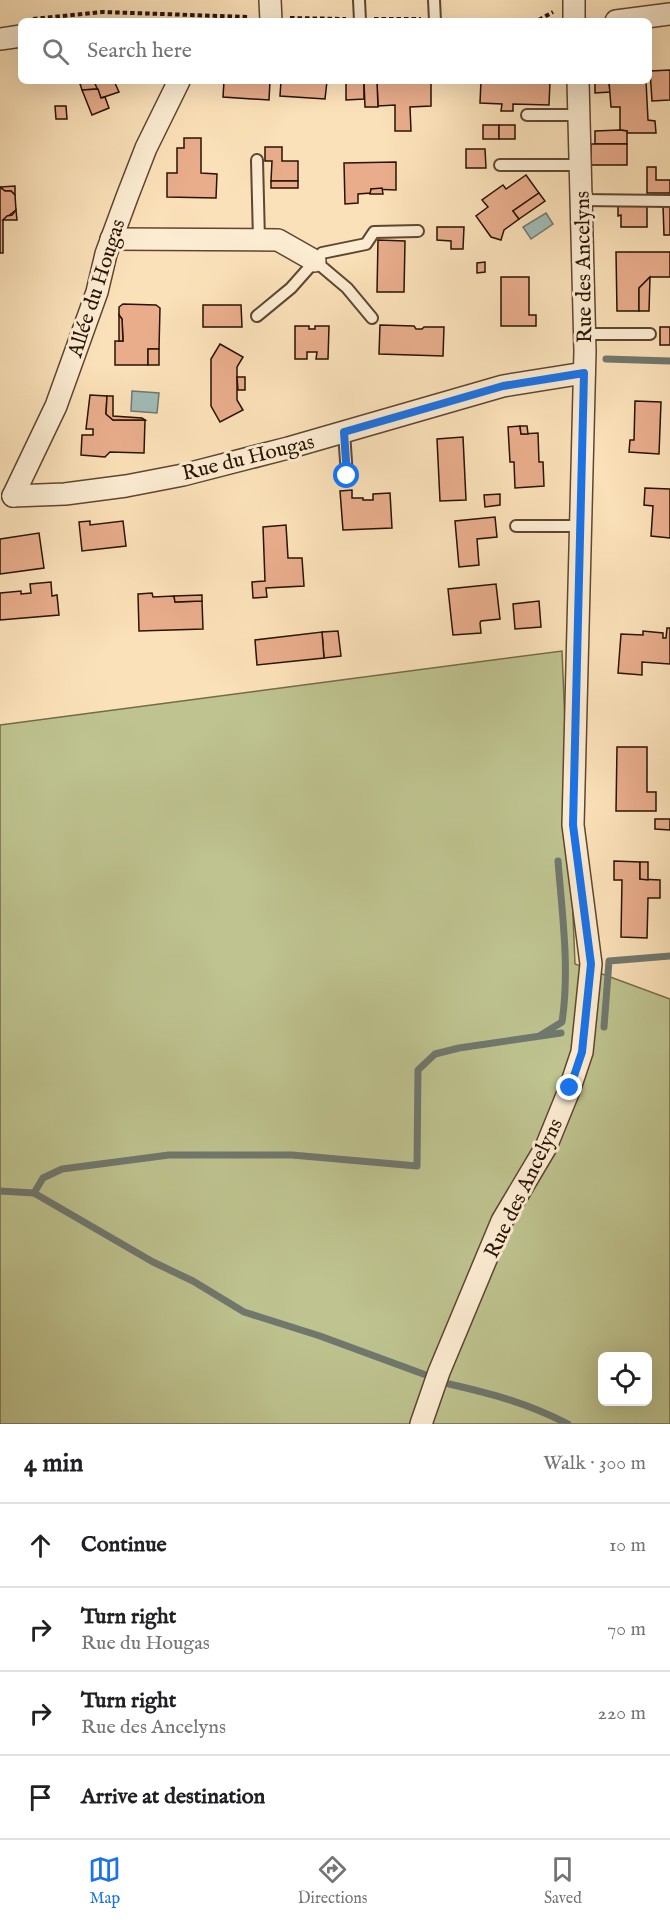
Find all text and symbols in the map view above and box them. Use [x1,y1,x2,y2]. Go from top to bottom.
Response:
search box [18,18,652,84]
icon: search [39,35,72,68]
text: Search here [87,37,192,65]
street label: Rue des Ancelyns [570,191,599,343]
street label: Allée du Hougas [62,216,132,362]
street label: Rue du Hougas [179,429,317,488]
route start [333,462,359,488]
route end [556,1074,582,1100]
street label: Rue des Ancelyns [479,1114,570,1263]
map controls [598,1352,652,1406]
button: locate [598,1352,652,1406]
text: 4 min [24,1447,83,1480]
text: Walk · 300 m [543,1451,646,1476]
icon: ahead [24,1529,57,1562]
text: Continue [81,1531,167,1559]
text: 10 m [609,1533,646,1558]
text: Turn right [81,1603,176,1631]
icon: right [24,1613,57,1646]
text: 70 m [607,1617,646,1642]
text: Rue du Hougas [81,1631,210,1656]
text: Turn right [81,1687,176,1715]
icon: right [24,1697,57,1730]
text: 220 m [598,1701,646,1726]
text: Rue des Ancelyns [81,1715,226,1740]
icon: arrive [24,1781,57,1814]
text: Arrive at destination [81,1783,265,1811]
tab: Map [88,1853,121,1909]
tab: Directions [298,1853,367,1909]
tab: Saved [544,1853,582,1909]

